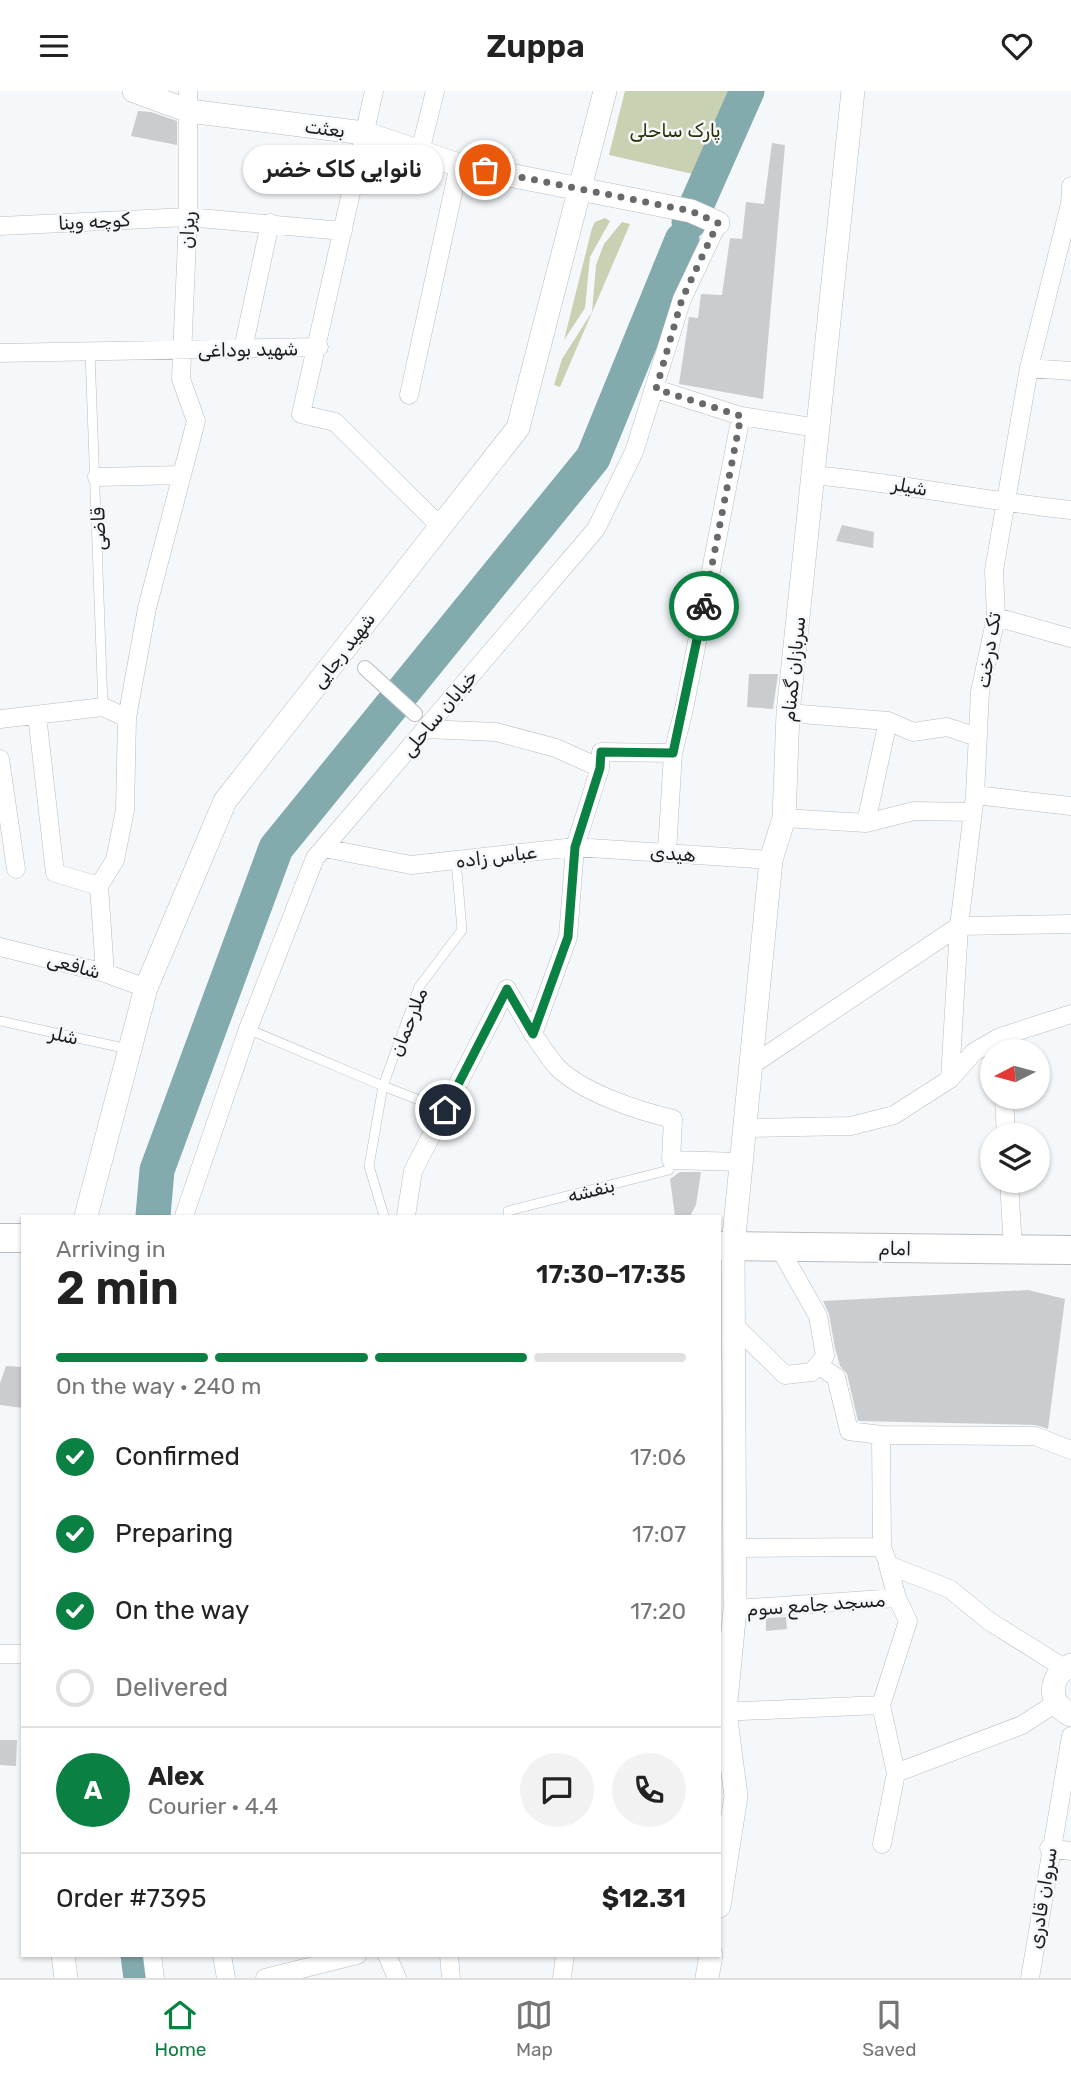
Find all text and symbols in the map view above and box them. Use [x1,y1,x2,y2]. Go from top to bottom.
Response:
icon: menu [35,27,73,65]
text: Zuppa [486,27,585,65]
icon: heart [998,27,1036,65]
street label: بعثت [303,115,346,142]
park label: پارک ساحلی [629,119,721,144]
pin [455,140,515,200]
callout: نانوایی کاک خضر [244,146,443,195]
icon: bag [466,151,504,189]
text: نانوایی کاک خضر [264,155,422,183]
street label: کوچه وینا [57,208,131,235]
street label: ریزان [175,211,200,249]
street label: شهید بوداغی [197,337,299,362]
street label: شیلر [889,472,929,501]
street label: قاضی [86,507,111,551]
courier [669,571,739,641]
icon: bike [685,587,723,625]
street label: شهید رجایی [307,608,380,693]
street label: تک درخت [971,610,1006,690]
street label: سربازان گمنام [777,615,811,723]
street label: خیابان ساحلی [396,665,482,761]
street label: عباس زاده [454,840,538,873]
street label: هیدی [649,840,697,867]
street label: شافعی [45,947,103,984]
street label: ملارحمان [384,985,433,1060]
street label: شلر [46,1021,81,1050]
north arrow [980,1039,1050,1109]
map controls [980,1039,1050,1193]
pin [415,1080,475,1140]
icon: home [426,1091,464,1129]
button: layers [980,1123,1050,1193]
street label: بنفشه [565,1174,617,1207]
text: Arriving in [56,1235,166,1263]
street label: امام [878,1237,912,1261]
text: 17:30–17:35 [536,1259,686,1290]
text: 2 min [56,1261,179,1316]
text: On the way · 240 m [56,1372,261,1400]
icon: check [56,1438,94,1476]
text: Confirmed [115,1441,240,1472]
text: 17:06 [630,1443,686,1471]
icon: check [56,1515,94,1553]
text: Preparing [115,1518,233,1549]
text: 17:07 [632,1520,686,1548]
street label: مسجد جامع سوم [746,1588,886,1623]
icon: check [56,1592,94,1630]
text: On the way [115,1595,249,1626]
text: 17:20 [630,1597,686,1625]
text: Delivered [115,1672,228,1703]
button: chat [520,1753,594,1827]
button: phone [612,1753,686,1827]
text: Alex [148,1761,204,1792]
text: A [84,1775,102,1806]
text: Courier · 4.4 [148,1792,278,1820]
street label: سروان قادری [1023,1846,1062,1950]
text: Order #7395 [56,1883,206,1914]
text: $12.31 [602,1883,686,1914]
tab: Home [154,1996,206,2061]
tab: Map [515,1996,553,2061]
tab: Saved [862,1996,917,2061]

